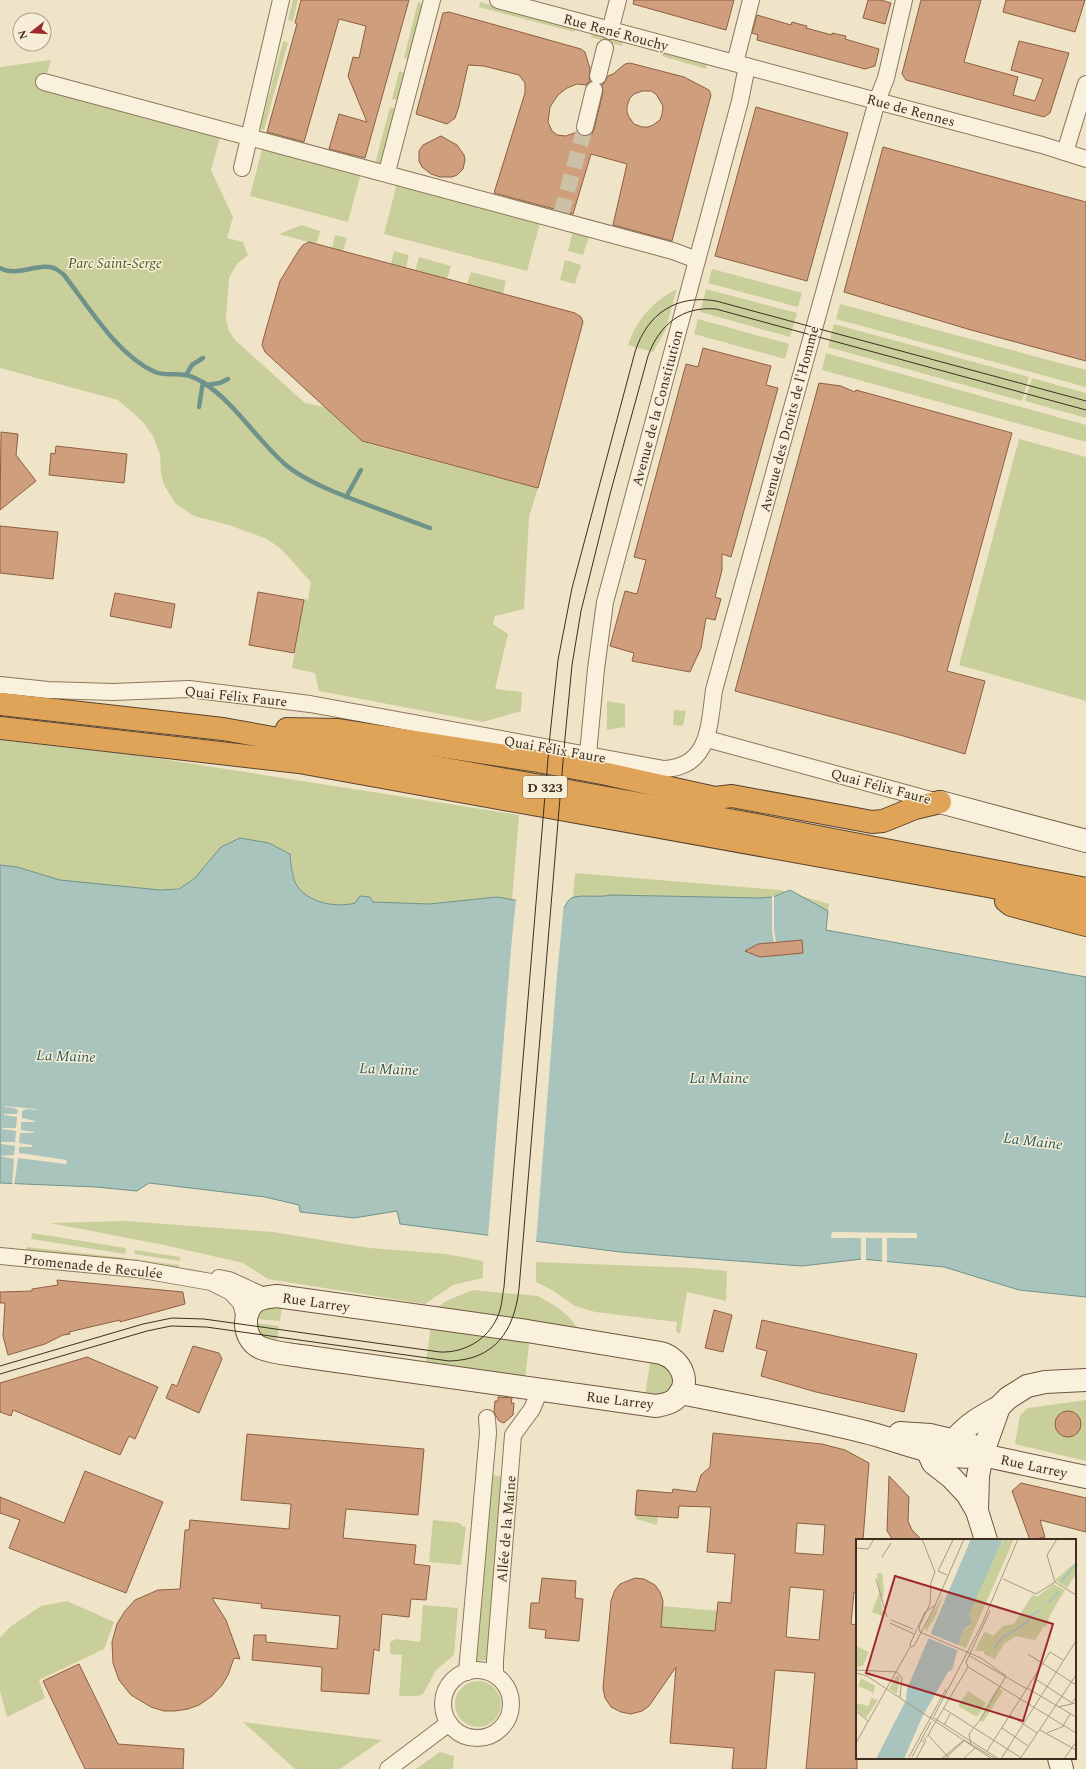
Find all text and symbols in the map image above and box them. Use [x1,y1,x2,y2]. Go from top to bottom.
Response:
street label: Rue René Rouchy [561,8,672,57]
north arrow [12,12,52,52]
text: N [13,28,32,42]
street label: Rue de Rennes [864,89,957,132]
park label: Parc Saint-Serge [68,253,162,274]
street label: Avenue des Droits de l'Homme [754,323,825,515]
street label: Avenue de la Constitution [626,328,688,489]
street label: Quai Félix Faure [184,681,289,712]
street label: Quai Félix Faure [502,730,608,769]
street label: Quai Félix Faure [828,763,934,810]
road number: D 323 [523,776,567,798]
water label: La Maine [36,1044,97,1069]
water label: La Maine [359,1057,420,1082]
water label: La Maine [689,1067,749,1090]
water label: La Maine [1002,1126,1064,1157]
street label: Promenade de Reculée [22,1249,164,1284]
street label: Rue Larrey [281,1287,352,1318]
street label: Rue Larrey [585,1386,656,1415]
street label: Rue Larrey [999,1449,1070,1484]
street label: Allée de la Maine [491,1474,522,1584]
inset map [856,1539,1076,1759]

